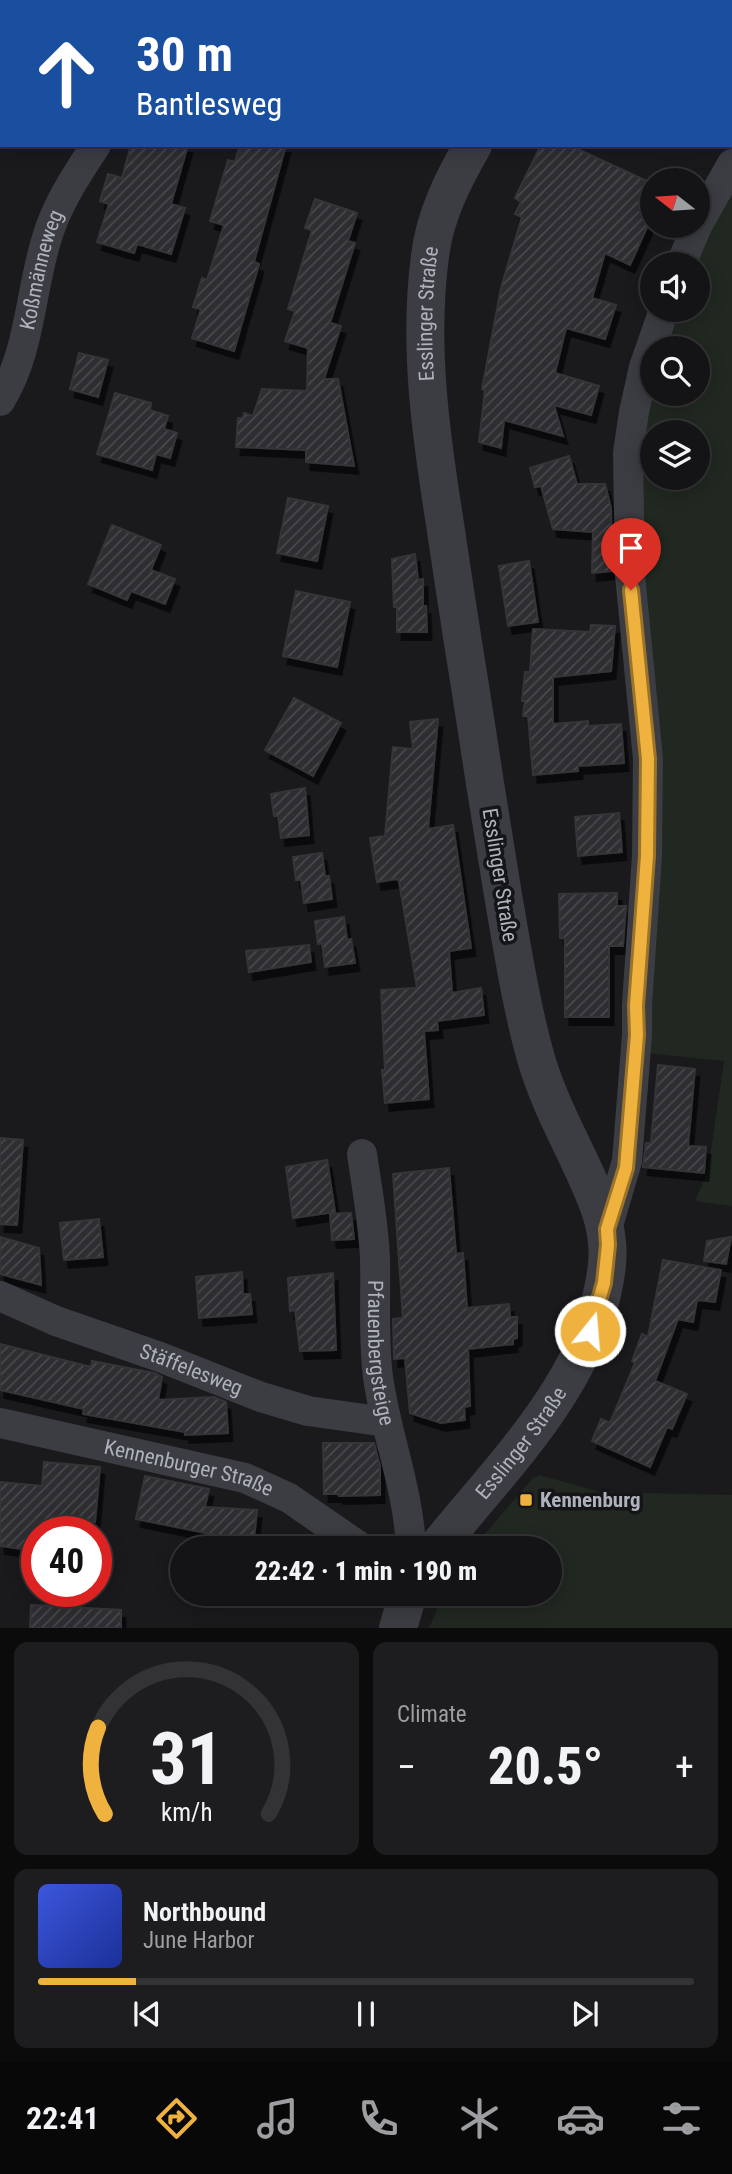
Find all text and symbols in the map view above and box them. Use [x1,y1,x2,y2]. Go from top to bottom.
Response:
text: 30 m [136,26,233,83]
icon: ahead [21,28,112,119]
text: Bantlesweg [136,85,282,123]
north arrow [640,168,710,238]
map controls [640,168,710,490]
street label: Koßmänneweg [15,206,68,332]
street label: Esslinger Straße [413,245,443,382]
button: sound [640,252,710,322]
button: search [640,336,710,406]
button: layers [640,420,710,490]
pin [601,518,661,590]
icon: arrive [612,529,650,567]
street label: Esslinger Straße [478,807,522,944]
street label: Pfauenbergsteige [363,1280,399,1428]
position arrow [553,1294,627,1368]
street label: Stäffelesweg [137,1339,246,1400]
street label: Esslinger Straße [471,1382,572,1504]
street label: Kennenburger Straße [102,1435,277,1501]
place label: Kennenburg [540,1488,641,1512]
marker: Kennenburg [518,1492,534,1508]
speed limit sign: 40 [21,1516,112,1607]
text: 22:42 · 1 min · 190 m [255,1556,477,1586]
text: Climate [397,1701,467,1728]
text: 31 [150,1717,223,1803]
text: 20.5° [488,1736,603,1797]
text: − [397,1745,416,1789]
text: + [675,1745,694,1789]
text: km/h [161,1798,212,1827]
text: Northbound [143,1897,266,1927]
text: June Harbor [143,1927,255,1954]
icon: previous [128,1995,166,2033]
icon: pause [347,1995,385,2033]
icon: next [566,1995,604,2033]
icon: directions [152,2094,201,2143]
icon: music [253,2094,302,2143]
icon: phone [354,2094,403,2143]
icon: climate [455,2094,504,2143]
icon: car [556,2094,605,2143]
icon: filters [657,2094,706,2143]
text: 22:41 [26,2099,99,2137]

